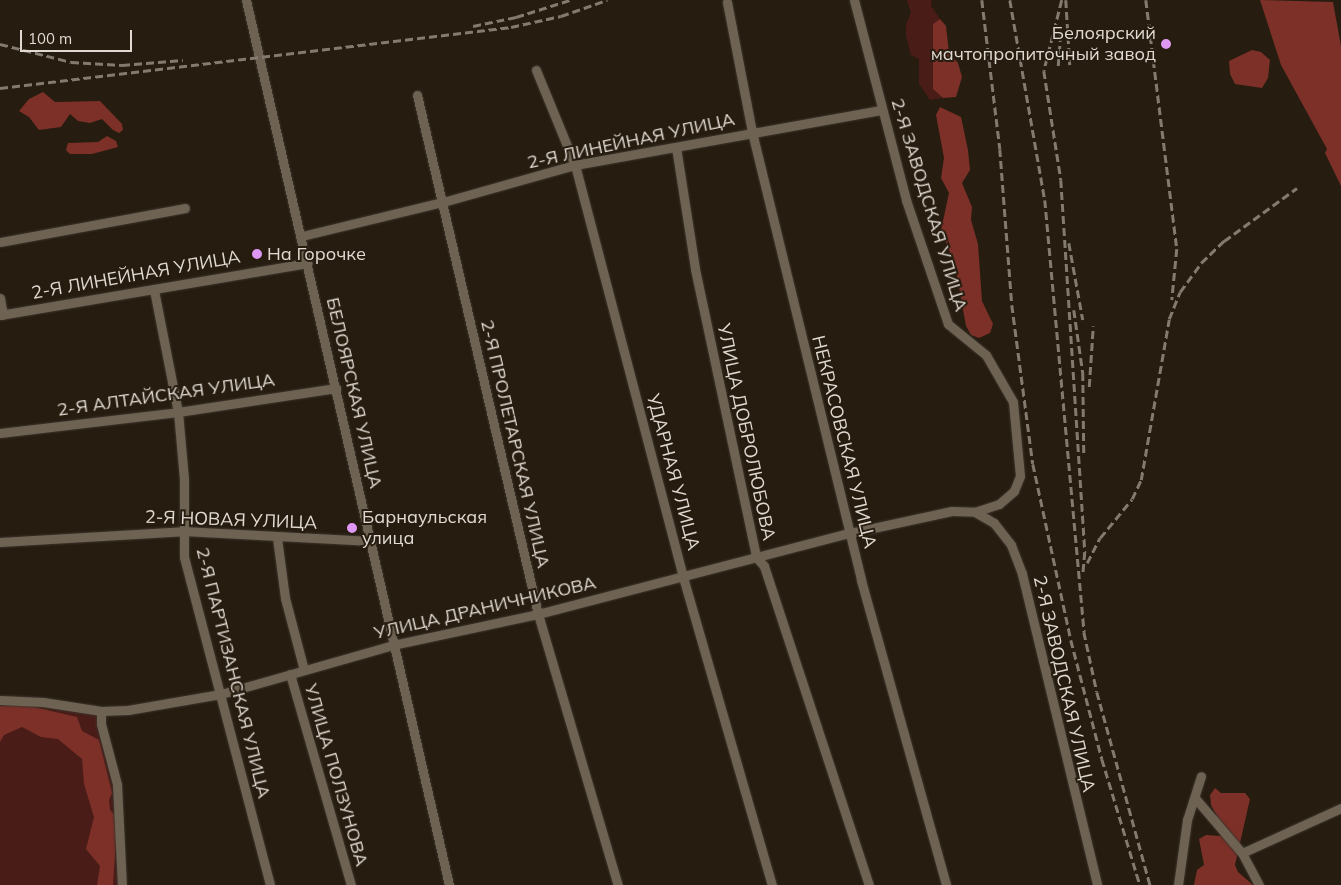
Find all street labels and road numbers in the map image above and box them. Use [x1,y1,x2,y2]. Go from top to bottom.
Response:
street label: 2-Я ЗАВОДСКАЯ УЛИЦА [886,96,972,314]
street label: 2-Я ЛИНЕЙНАЯ УЛИЦА [525,108,737,174]
street label: 2-Я ЛИНЕЙНАЯ УЛИЦА [30,246,242,304]
street label: БЕЛОЯРСКАЯ УЛИЦА [322,295,386,491]
street label: 2-Я ПРОЛЕТАРСКАЯ УЛИЦА [476,318,554,570]
street label: УЛИЦА ДОБРОЛЮБОВА [712,322,780,542]
street label: НЕКРАСОВСКАЯ УЛИЦА [807,333,881,551]
street label: 2-Я АЛТАЙСКАЯ УЛИЦА [56,369,276,421]
street label: УДАРНАЯ УЛИЦА [642,391,704,553]
street label: 2-Я НОВАЯ УЛИЦА [144,506,318,534]
street label: 2-Я ПАРТИЗАНСКАЯ УЛИЦА [191,545,275,801]
street label: УЛИЦА ДРАНИЧНИКОВА [372,572,598,644]
street label: 2-Я ЗАВОДСКАЯ УЛИЦА [1029,574,1099,794]
street label: УЛИЦА ПОЛЗУНОВА [300,681,372,869]

